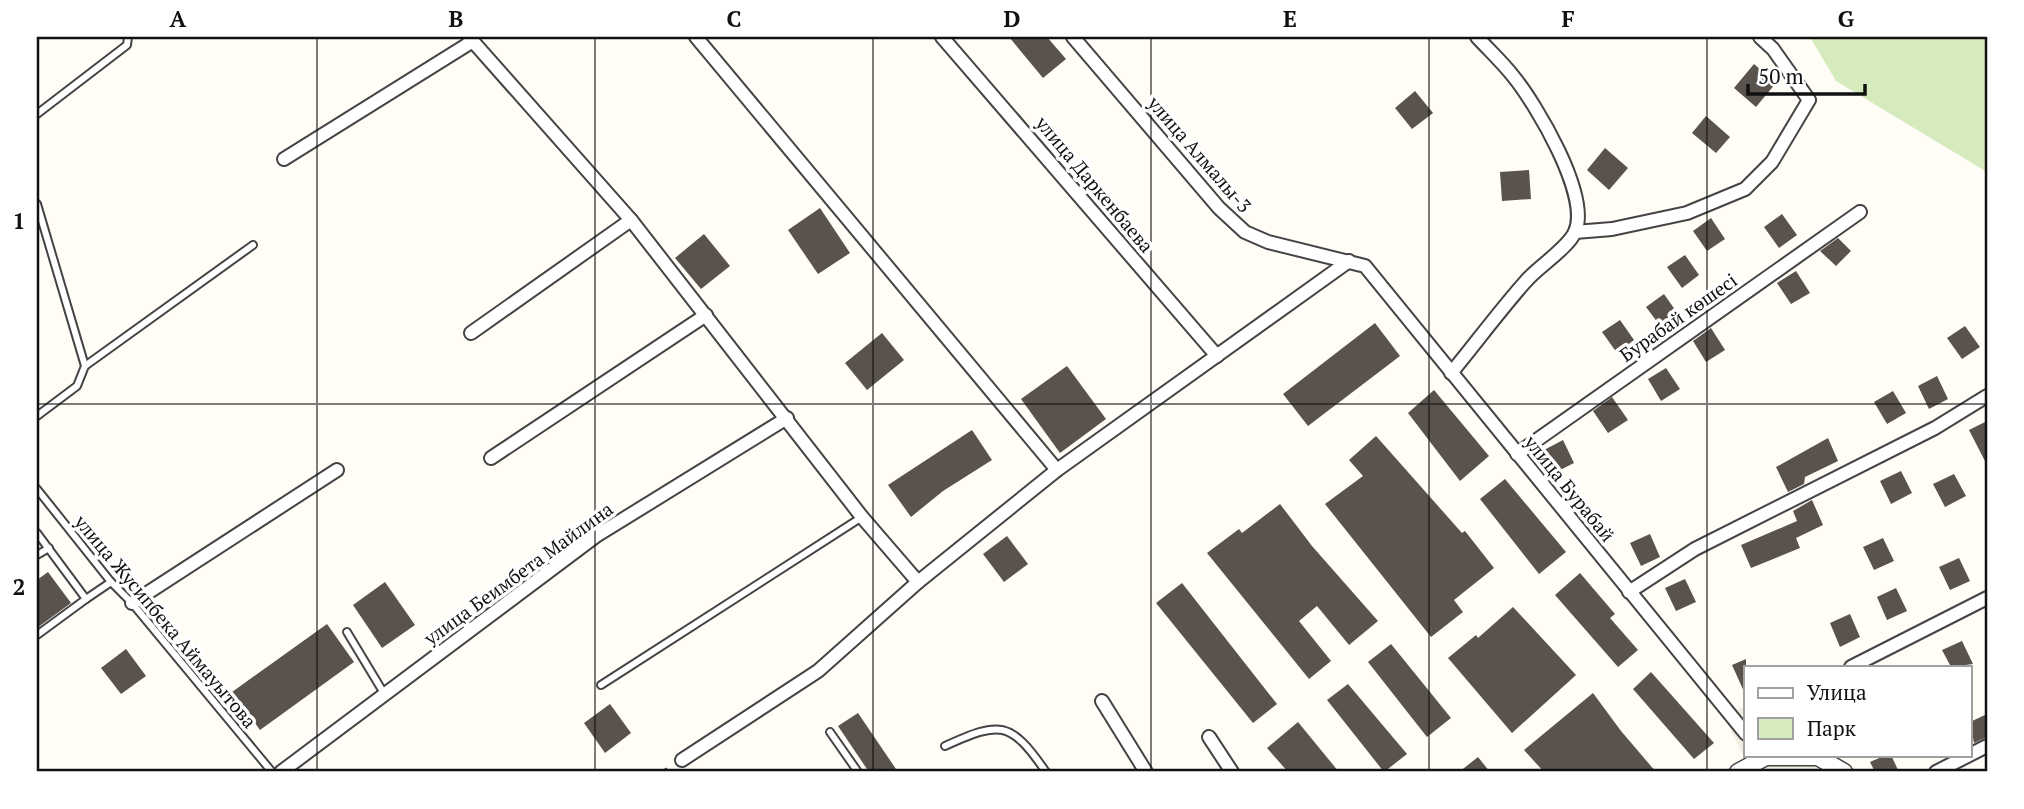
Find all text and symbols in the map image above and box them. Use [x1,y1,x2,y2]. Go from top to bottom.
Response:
text: A [170,3,187,34]
text: B [449,3,464,34]
text: C [727,3,742,34]
text: D [1004,3,1021,34]
text: E [1283,3,1297,34]
text: F [1561,3,1575,34]
text: G [1838,3,1855,34]
scale bar [1748,52,1865,96]
text: 50 m [1758,62,1804,90]
street label: улица Алмалы-3 [1142,90,1257,217]
street label: улица Даркенбаева [1030,110,1160,258]
text: 1 [13,205,26,236]
street label: Бурабай көшесі [1614,267,1742,367]
street label: улица Бурабай [1519,429,1621,546]
street label: улица Беимбета Майлина [418,496,618,651]
street label: улица Жусипбека Аймауытова [69,509,263,733]
text: 2 [13,571,26,602]
legend [1744,666,1972,756]
text: Улица [1807,678,1867,706]
text: Парк [1807,714,1857,742]

